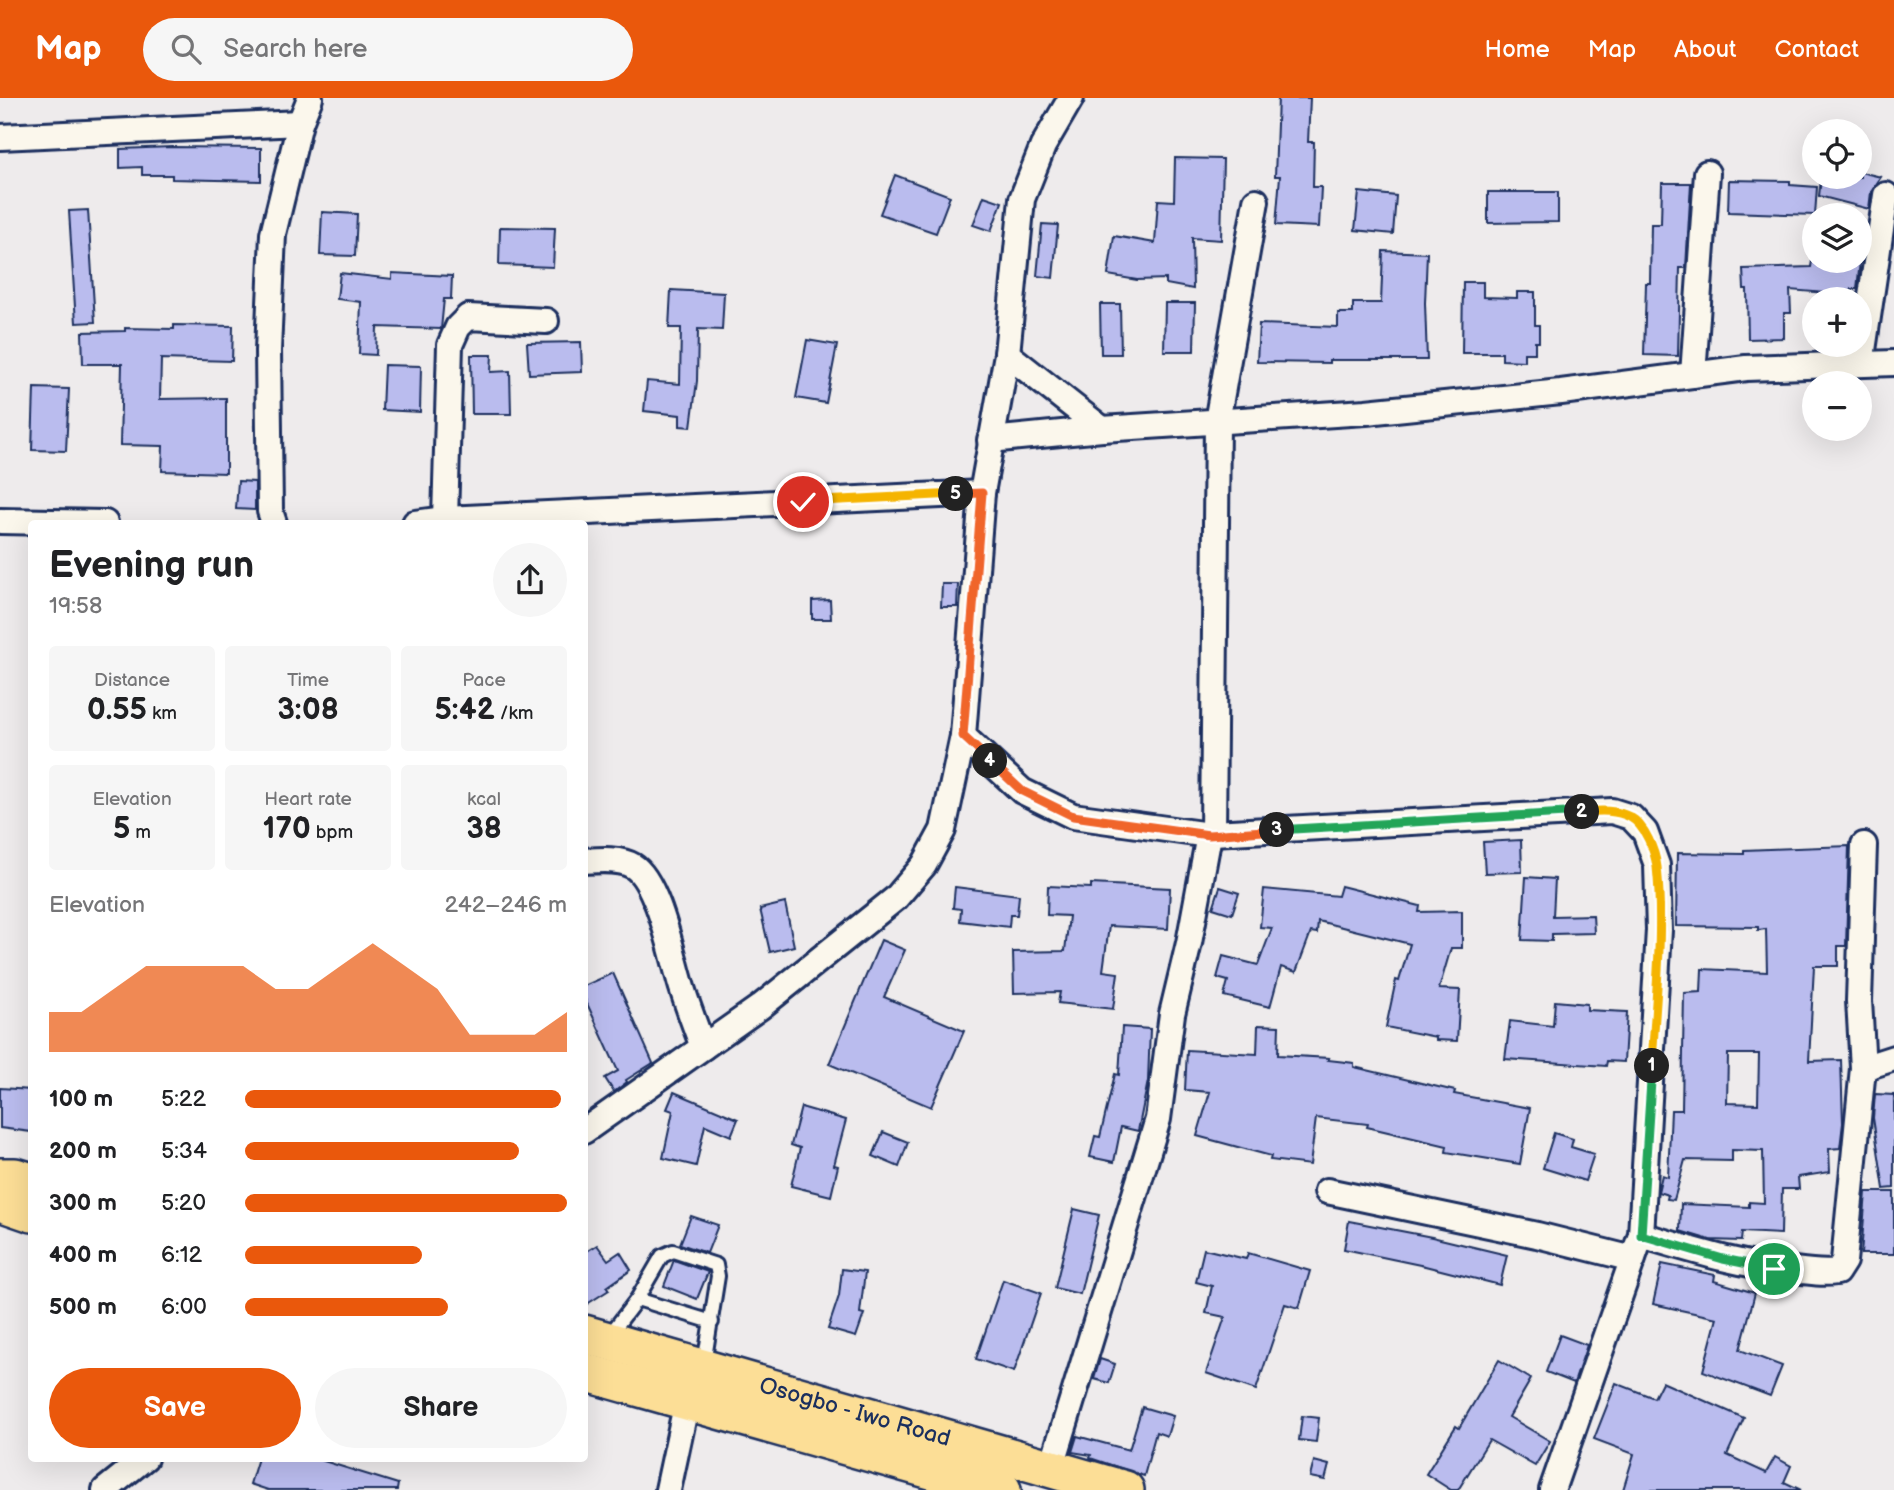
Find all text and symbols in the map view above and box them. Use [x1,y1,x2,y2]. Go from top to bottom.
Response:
search box [143,18,633,81]
text: Map [35,29,101,69]
icon: search [167,30,205,68]
text: Search here [223,34,367,65]
text: Home [1485,35,1550,64]
text: Map [1588,35,1636,64]
text: About [1674,35,1736,64]
text: Contact [1774,35,1859,64]
map controls [1802,119,1872,441]
button: locate [1802,119,1872,189]
button: layers [1802,203,1872,273]
button: + [1802,287,1872,357]
button: − [1802,371,1872,441]
pin [773,472,833,532]
pin: 5 [939,476,974,512]
text: 5 [950,482,961,505]
icon: check [784,483,822,521]
text: Evening run [49,543,254,588]
button: share [493,543,567,617]
text: 19:58 [49,592,102,620]
text: Distance [94,669,170,692]
text: Time [287,669,329,692]
text: Pace [462,669,506,692]
text: 0.55 [87,692,147,728]
text: 3:08 [277,692,339,728]
text: 5:42 [435,692,495,728]
text: km [147,702,177,725]
text: /km [495,702,533,725]
pin: 4 [972,744,1007,778]
text: 4 [984,749,995,772]
text: Elevation [92,788,172,811]
text: Heart rate [264,788,352,811]
text: kcal [467,788,501,811]
pin: 2 [1564,794,1600,830]
text: 2 [1576,800,1587,823]
text: 5 [113,811,130,847]
text: 170 [263,811,311,847]
text: 38 [466,811,502,847]
pin: 3 [1260,812,1294,848]
text: 3 [1271,818,1282,841]
text: m [130,821,151,844]
text: bpm [311,821,353,844]
text: Elevation [49,891,145,919]
text: 242–246 m [444,891,567,919]
pin: 1 [1634,1048,1670,1084]
text: 1 [1648,1054,1656,1077]
text: 100 m [49,1085,113,1113]
text: 5:22 [161,1085,206,1113]
text: 200 m [49,1137,117,1165]
text: 5:34 [161,1137,207,1165]
text: 300 m [49,1189,117,1217]
text: 5:20 [161,1189,206,1217]
pin [1744,1239,1804,1299]
text: 400 m [49,1241,117,1269]
text: 6:12 [161,1241,202,1269]
icon: arrive [1755,1250,1793,1288]
text: 500 m [49,1293,117,1321]
text: 6:00 [161,1293,207,1321]
button: Save [49,1368,301,1448]
button: Share [315,1368,567,1448]
street label: Osogbo - Iwo Road [756,1371,954,1453]

